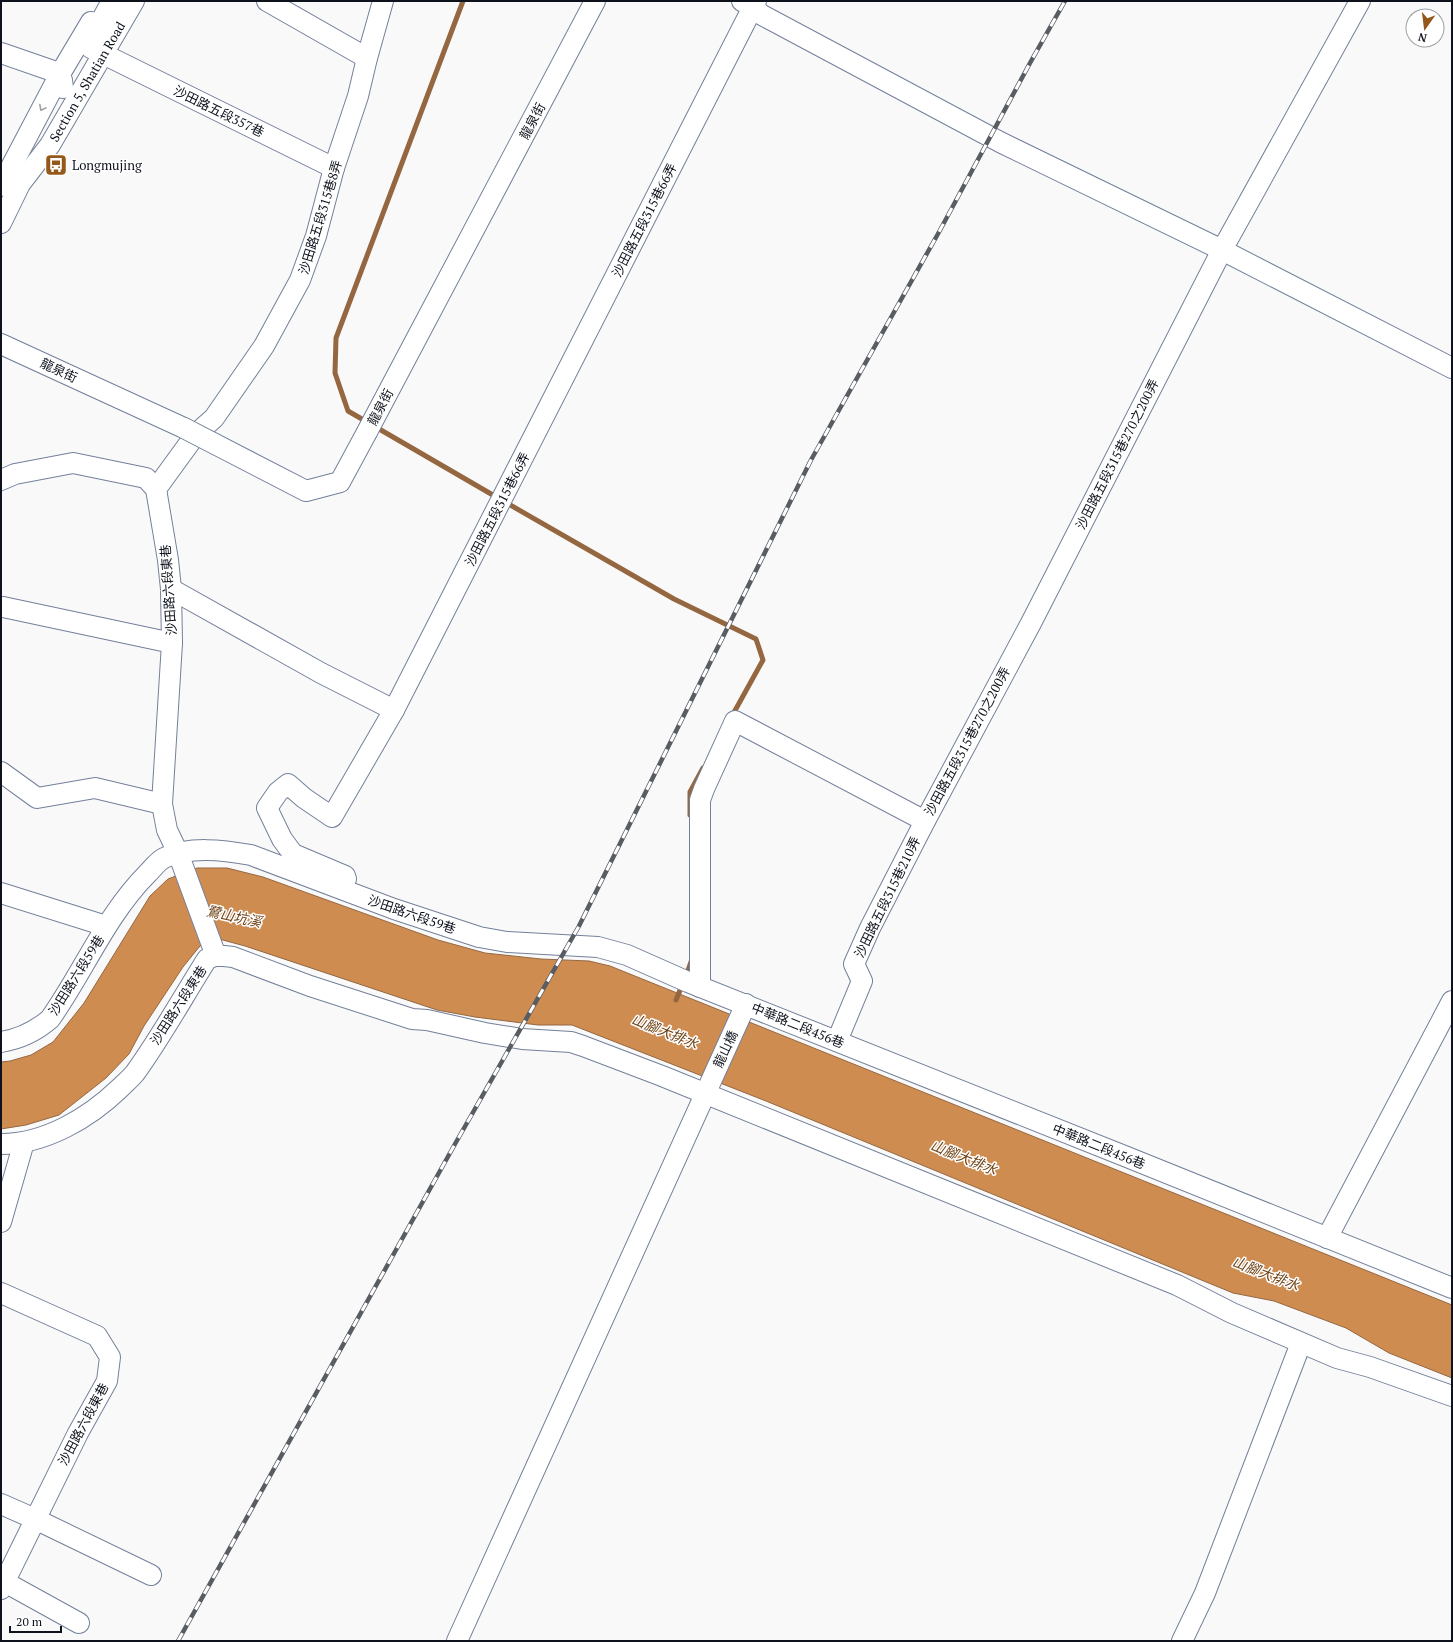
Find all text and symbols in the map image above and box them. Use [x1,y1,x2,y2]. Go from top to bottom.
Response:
north arrow [1405,8,1445,48]
street label: Section 5, Shatian Road [45,18,129,145]
text: N [1416,30,1428,46]
street label: 沙田路五段357巷 [171,81,267,141]
street label: 龍泉街 [515,100,549,142]
one-way arrow [39,104,47,111]
bus stop icon: Longmujing [43,152,69,178]
place label: Longmujing [72,156,142,174]
street label: 沙田路五段315巷8弄 [294,158,346,276]
street label: 沙田路五段315巷66弄 [607,160,681,280]
street label: 龍泉街 [38,354,80,386]
street label: 沙田路五段315巷270之200弄 [1071,376,1163,532]
street label: 龍泉街 [363,386,397,428]
street label: 沙田路五段315巷66弄 [460,449,534,569]
street label: 沙田路六段東巷 [156,544,180,636]
street label: 沙田路五段315巷270之200弄 [920,663,1014,819]
street label: 沙田路五段315巷210弄 [850,833,924,961]
street label: 沙田路六段59巷 [366,891,458,937]
water label: 鷺山坑溪 [205,901,265,932]
street label: 沙田路六段59巷 [44,931,108,1019]
street label: 沙田路六段東巷 [146,962,210,1048]
street label: 中華路二段456巷 [749,998,847,1052]
water label: 山腳大排水 [629,1009,702,1053]
street label: 龍山橋 [709,1028,741,1070]
street label: 中華路二段456巷 [1050,1119,1148,1173]
water label: 山腳大排水 [928,1135,1001,1179]
water label: 山腳大排水 [1230,1252,1303,1295]
street label: 沙田路六段東巷 [54,1380,112,1468]
scale bar [10,1608,61,1634]
text: 20 m [16,1614,43,1629]

